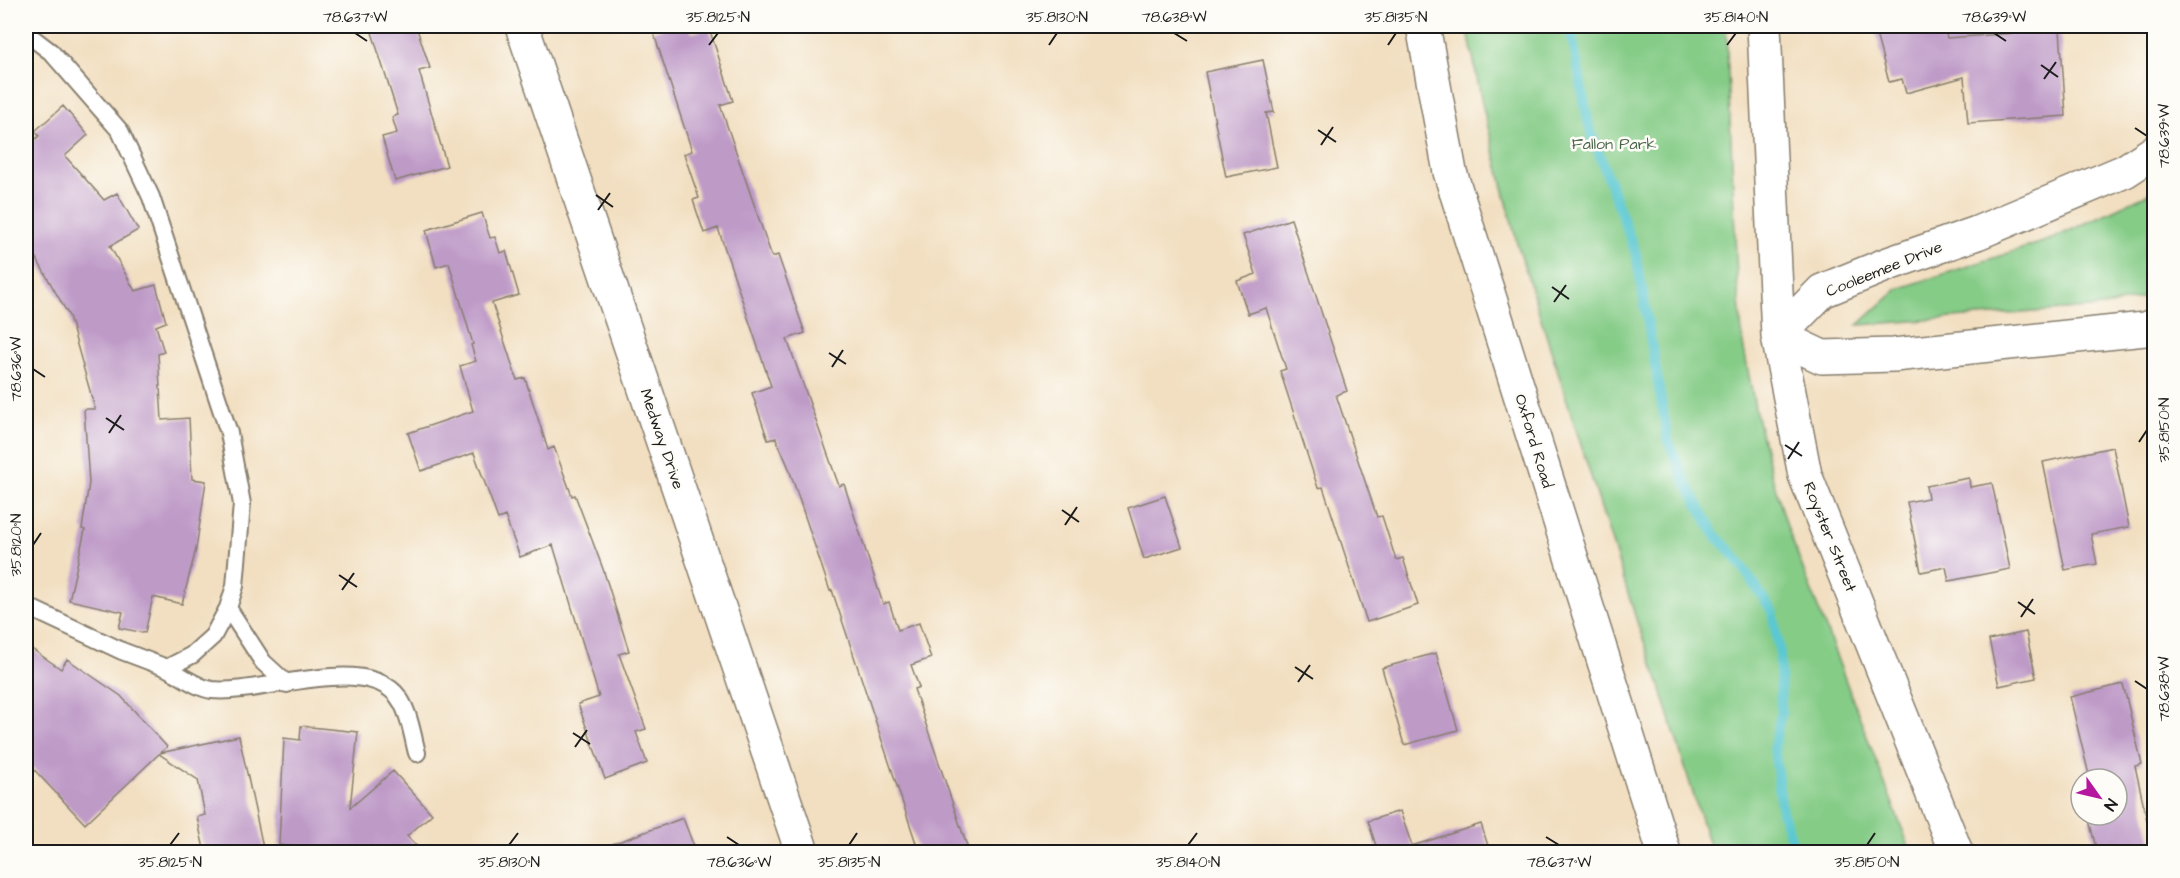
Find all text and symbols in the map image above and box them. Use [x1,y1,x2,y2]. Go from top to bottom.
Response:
text: 78.637°W [323,7,387,28]
text: 35.8125°N [686,7,750,28]
text: 35.8130°N [1026,7,1088,28]
text: 78.638°W [1141,7,1207,28]
text: 35.8135°N [1365,7,1427,28]
text: 35.8140°N [1704,7,1768,28]
text: 78.639°W [1962,7,2026,28]
text: 78.639°W [2154,104,2175,168]
park label: Fallon Park [1572,133,1657,155]
street label: Cooleemee Drive [1822,235,1946,302]
text: 78.636°W [6,337,27,401]
street label: Medway Drive [634,386,690,493]
street label: Oxford Road [1509,391,1559,491]
text: 35.8150°N [2154,398,2175,462]
street label: Royster Street [1797,479,1862,596]
text: 35.8120°N [6,514,27,576]
text: 78.638°W [2154,656,2175,722]
north arrow [2069,767,2129,827]
text: N [2099,795,2123,815]
text: 35.8125°N [138,852,202,873]
text: 35.8130°N [478,852,540,873]
text: 78.636°W [707,852,771,873]
text: 35.8135°N [818,852,880,873]
text: 35.8140°N [1156,852,1220,873]
text: 78.637°W [1527,852,1591,873]
text: 35.8150°N [1835,852,1899,873]

